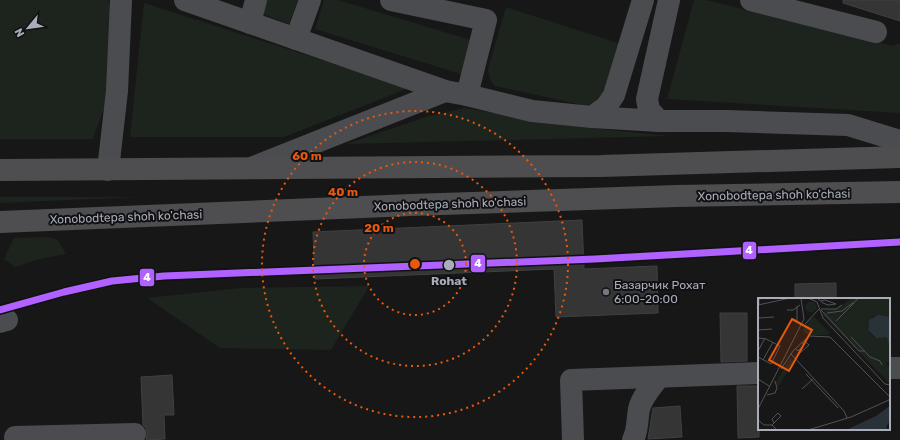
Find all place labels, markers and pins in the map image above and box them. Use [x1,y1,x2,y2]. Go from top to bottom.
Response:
centre of rings [408,257,422,271]
marker: Rohat [442,258,456,272]
place label: Rohat [431,274,467,288]
place label: Базарчик Рохат 6:00-20:00 [614,278,705,306]
marker: Базарчик Рохат 6:00-20:00 [601,287,611,297]

